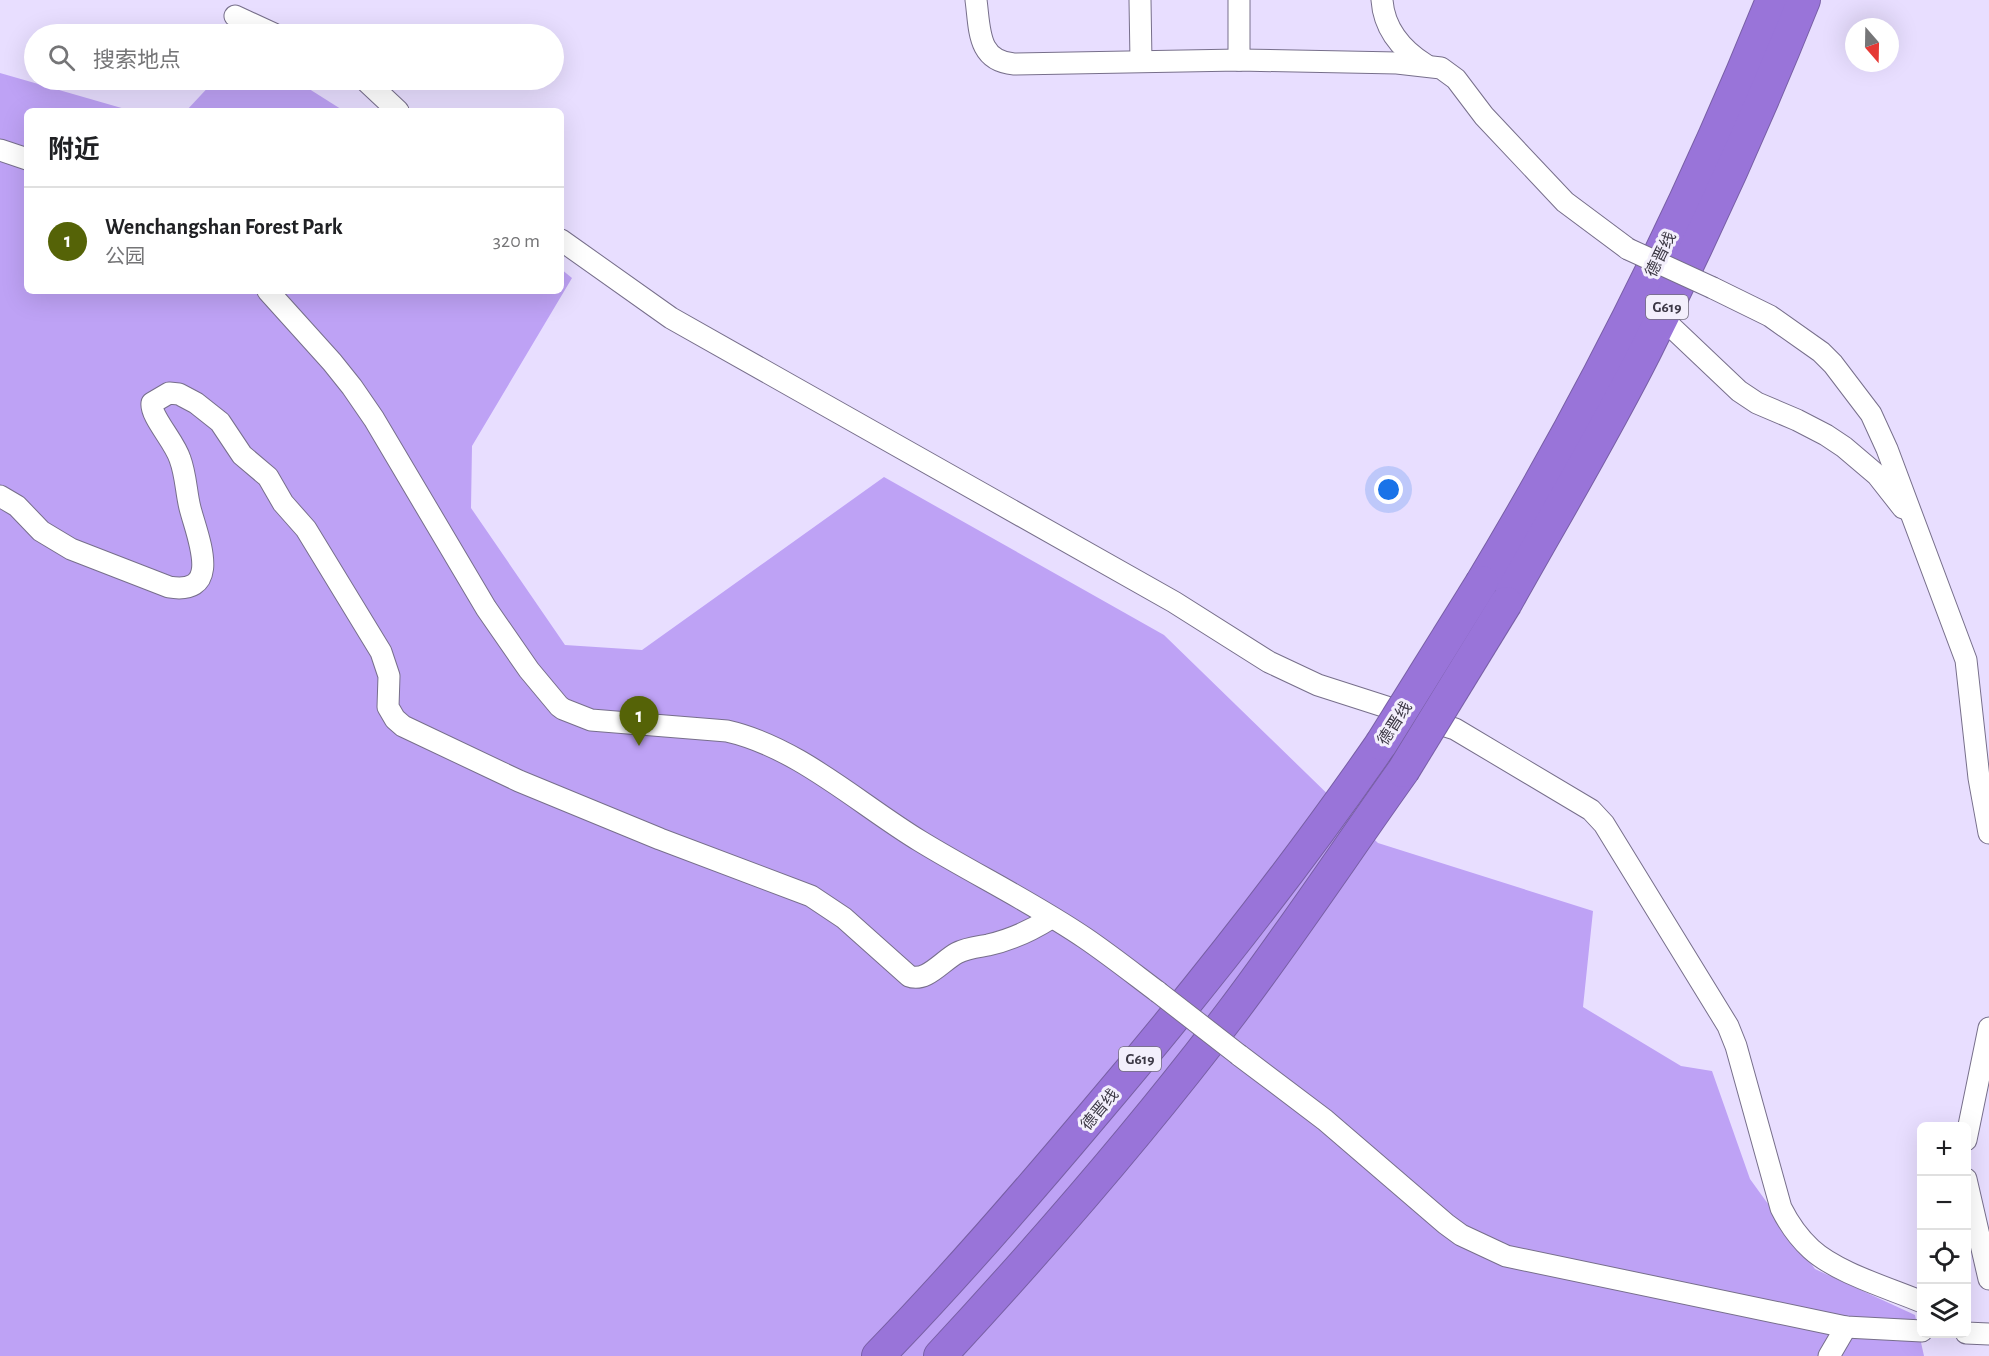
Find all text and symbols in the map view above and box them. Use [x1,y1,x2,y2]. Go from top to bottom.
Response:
north arrow [1845,18,1899,72]
search box [24,24,564,90]
icon: search [45,41,78,74]
text: 搜索地点 [93,49,181,71]
text: 附近 [48,137,100,163]
text: Wenchangshan Forest Park [105,216,343,238]
street label: 德晋线 [1642,229,1679,280]
text: 1 [64,231,71,251]
text: 320 m [493,231,540,251]
text: 公园 [105,247,145,267]
road number: G619 [1646,295,1688,319]
your location [1374,475,1403,504]
pin: 1 [620,696,658,746]
street label: 德晋线 [1374,699,1415,748]
road number: G619 [1119,1047,1161,1071]
street label: 德晋线 [1077,1085,1121,1133]
map controls [1917,1122,1971,1338]
button: + [1917,1122,1971,1176]
button: − [1917,1176,1971,1230]
button: locate [1917,1230,1971,1284]
button: layers [1917,1284,1971,1338]

